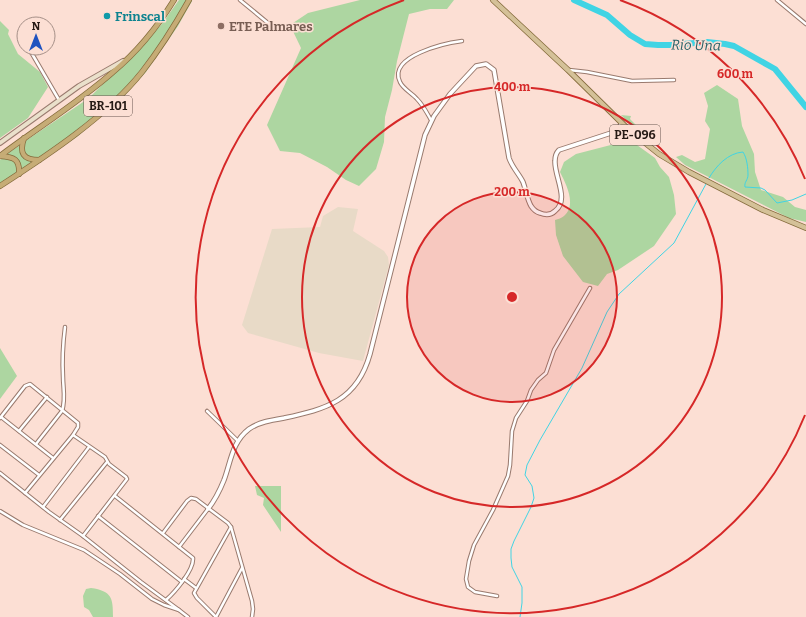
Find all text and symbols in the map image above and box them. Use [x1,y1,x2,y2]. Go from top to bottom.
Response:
place label: Frinscal [115,9,165,24]
marker: Frinscal [102,11,112,21]
north arrow [16,16,56,56]
place label: ETE Palmares [229,19,313,34]
text: N [32,20,41,33]
marker: ETE Palmares [216,21,226,31]
water label: Rio Una [671,37,721,54]
text: 600 m [717,67,754,81]
text: 400 m [494,80,531,94]
road number: BR-101 [84,96,132,116]
road number: PE-096 [610,125,660,145]
text: 200 m [494,185,530,199]
centre of rings [505,290,519,304]

